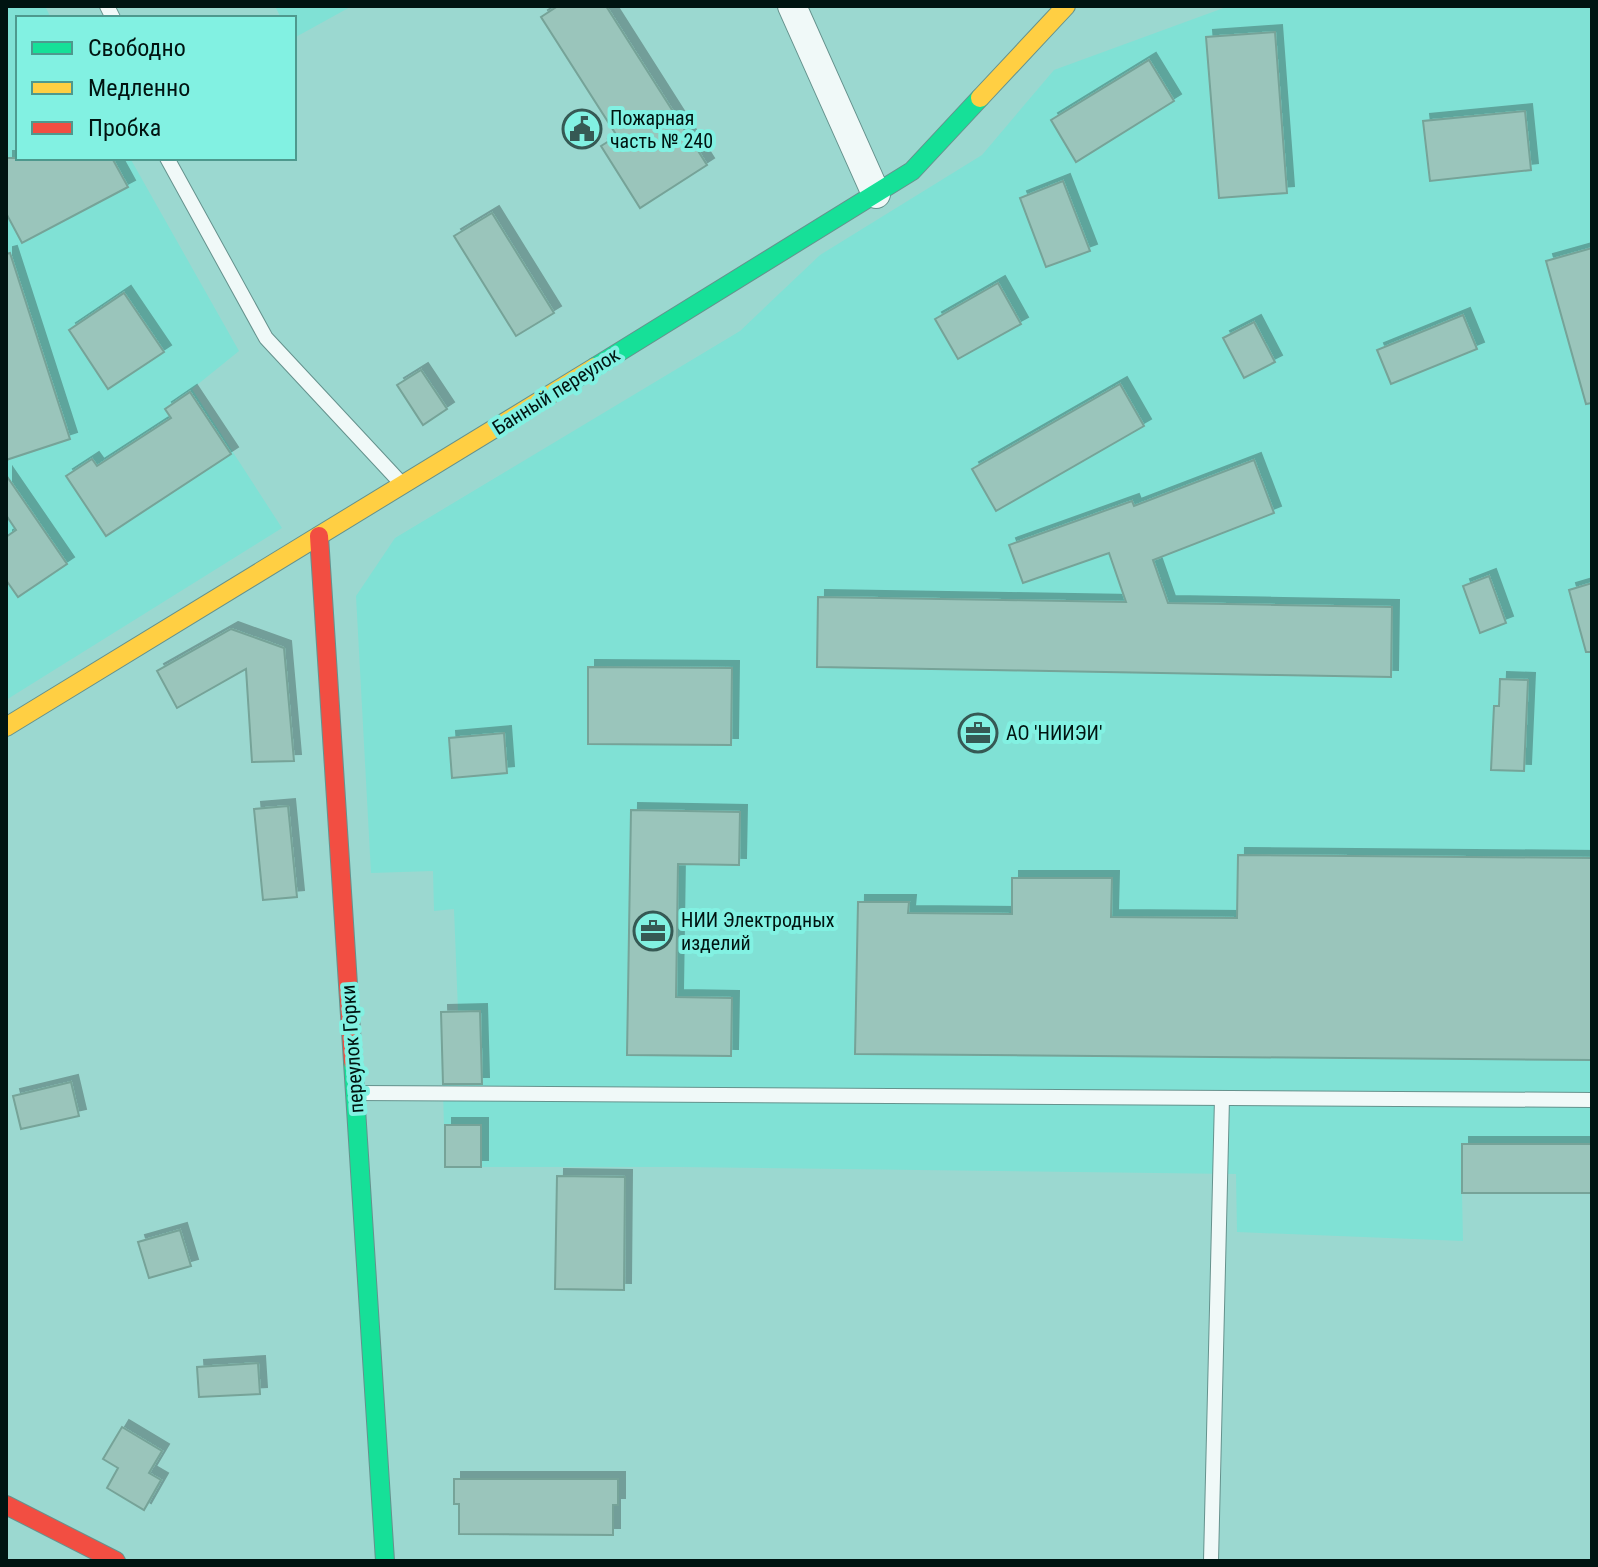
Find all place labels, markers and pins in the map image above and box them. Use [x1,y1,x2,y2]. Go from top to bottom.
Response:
place label: Пожарная часть № 240 [610,106,713,153]
public building icon: Пожарная часть № 240 [561,108,603,150]
office icon: АО 'НИИЭИ' [957,712,999,754]
place label: АО 'НИИЭИ' [1006,721,1102,745]
place label: НИИ Электродных изделий [681,908,835,955]
office icon: НИИ Электродных изделий [632,910,674,952]

